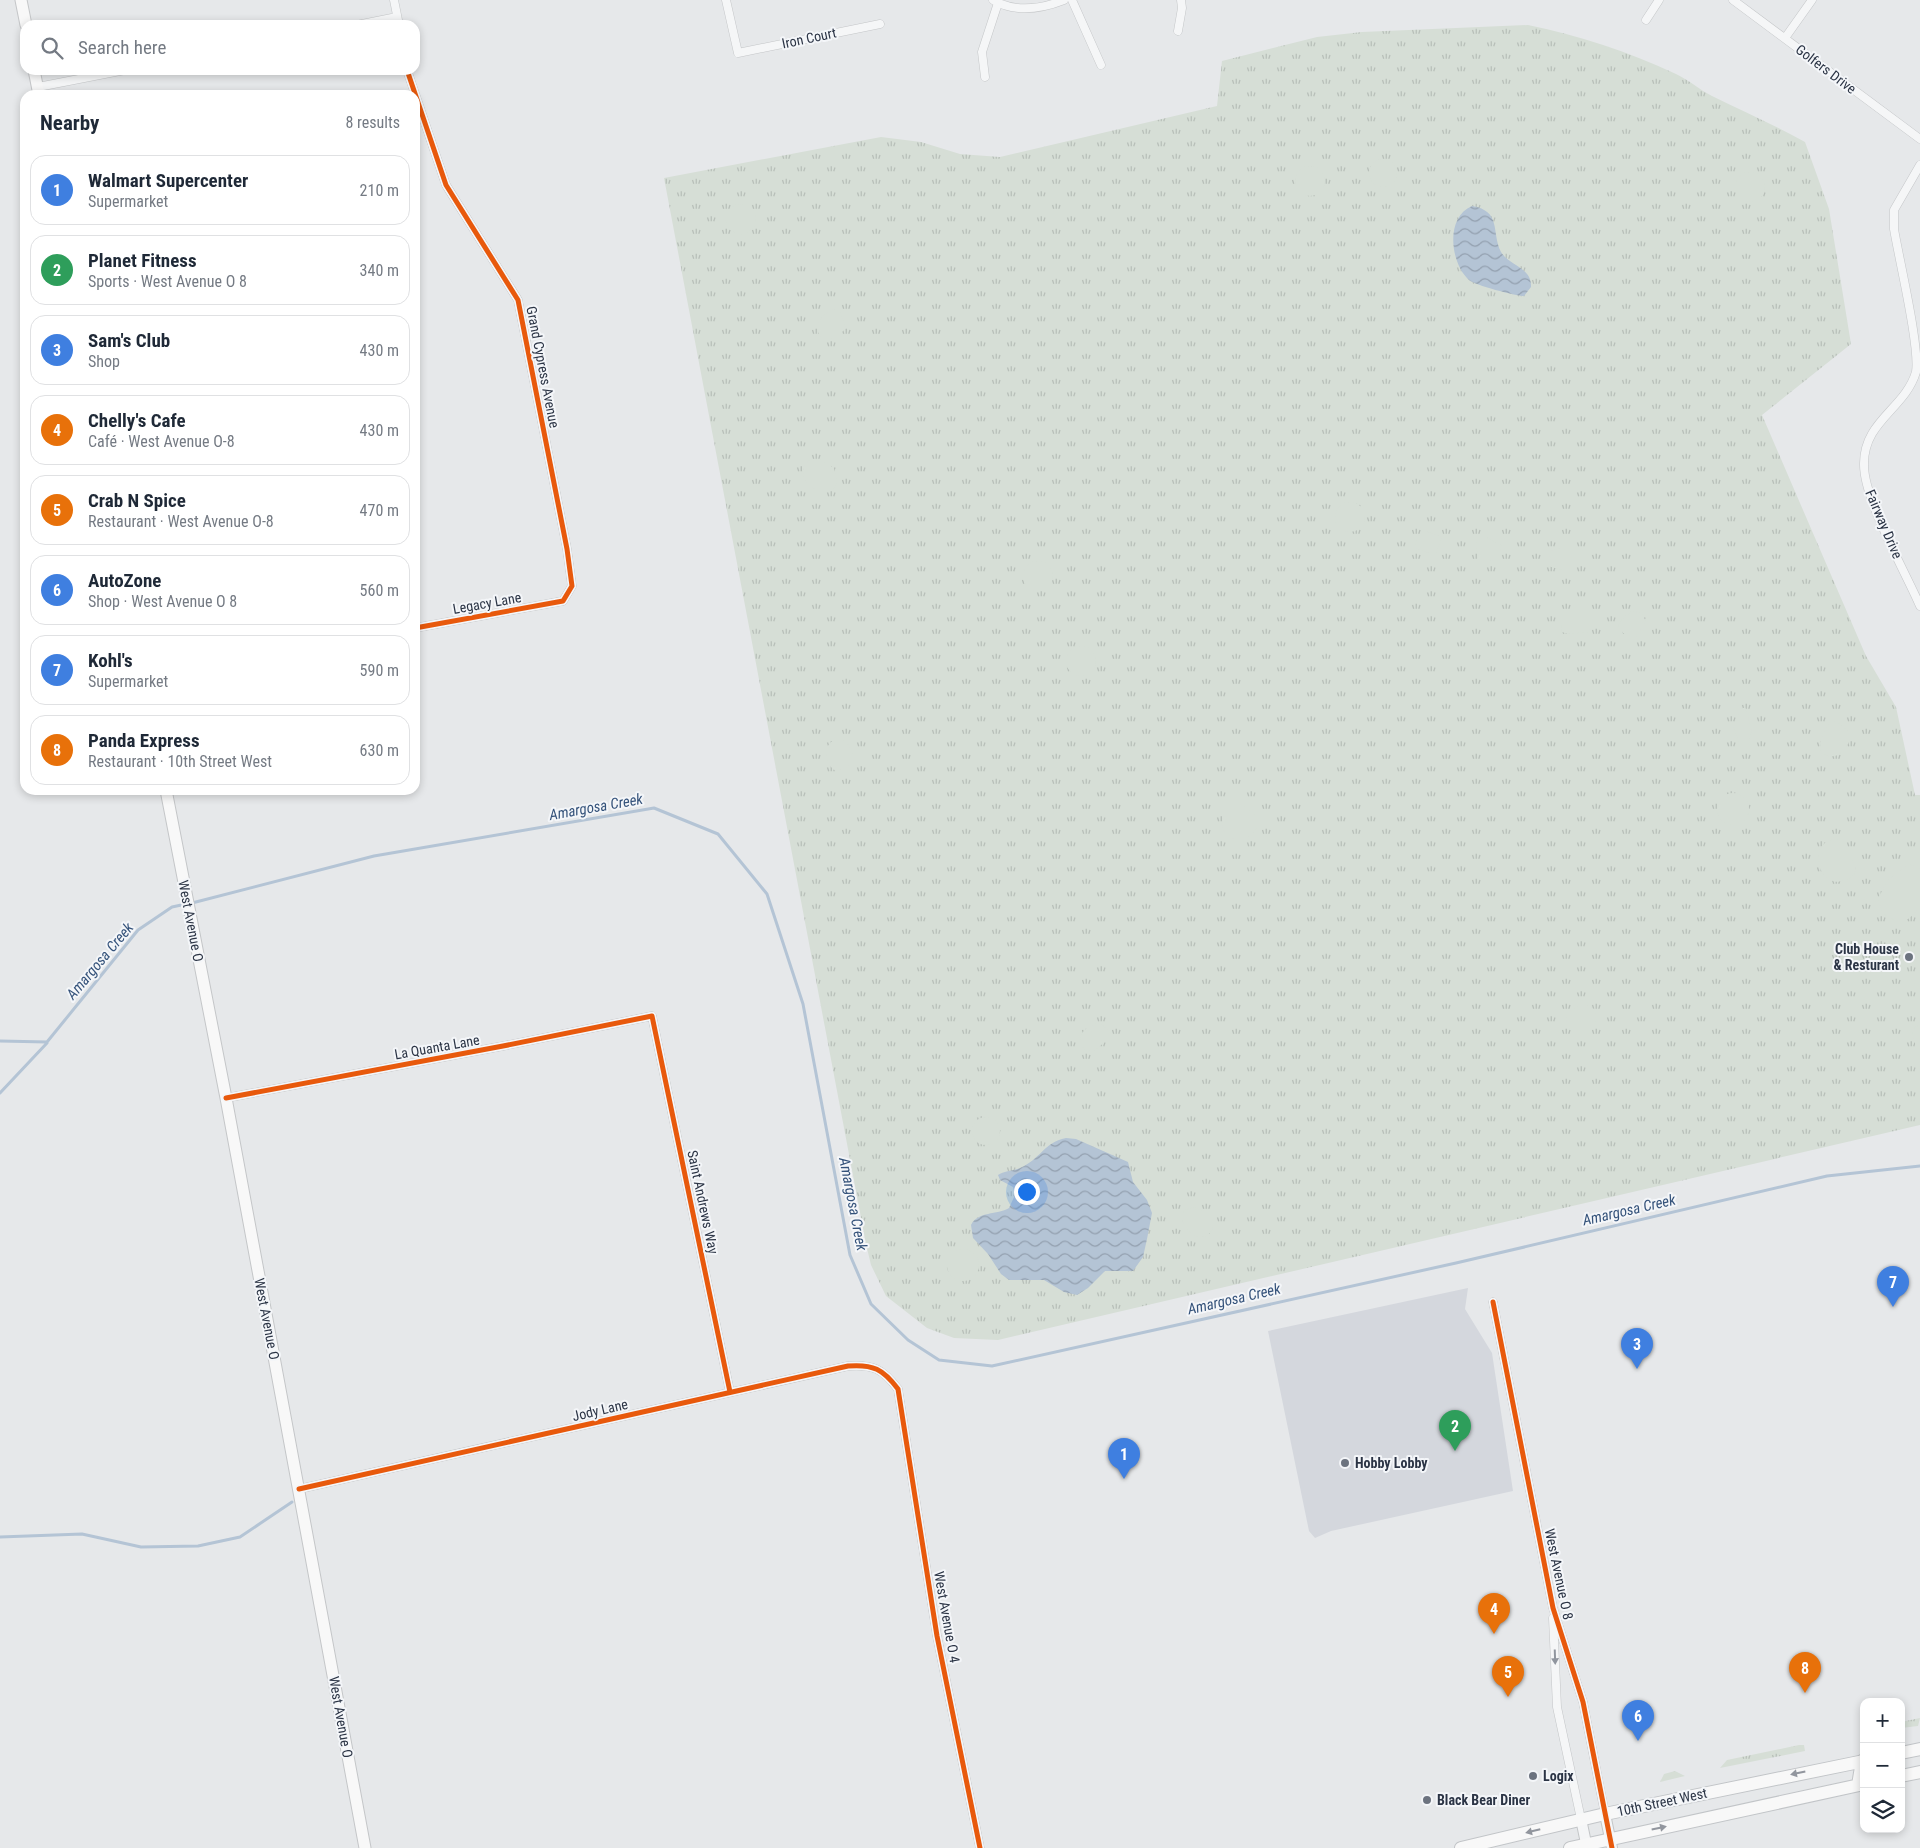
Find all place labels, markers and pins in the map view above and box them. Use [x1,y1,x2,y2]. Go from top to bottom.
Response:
place label: Club House & Resturant [1833,941,1899,973]
marker: Club House & Resturant [1903,951,1915,963]
pin: 7 [1877,1266,1909,1307]
pin: 3 [1621,1328,1653,1369]
pin: 2 [1439,1410,1471,1451]
pin: 1 [1108,1438,1140,1479]
place label: Hobby Lobby [1355,1455,1428,1471]
marker: Hobby Lobby [1339,1457,1351,1469]
pin: 4 [1478,1593,1510,1634]
pin: 8 [1789,1652,1821,1693]
pin: 5 [1492,1656,1524,1697]
pin: 6 [1622,1700,1654,1741]
place label: Logix [1543,1768,1574,1784]
marker: Logix [1527,1770,1539,1782]
place label: Black Bear Diner [1437,1792,1530,1808]
marker: Black Bear Diner [1421,1794,1433,1806]

